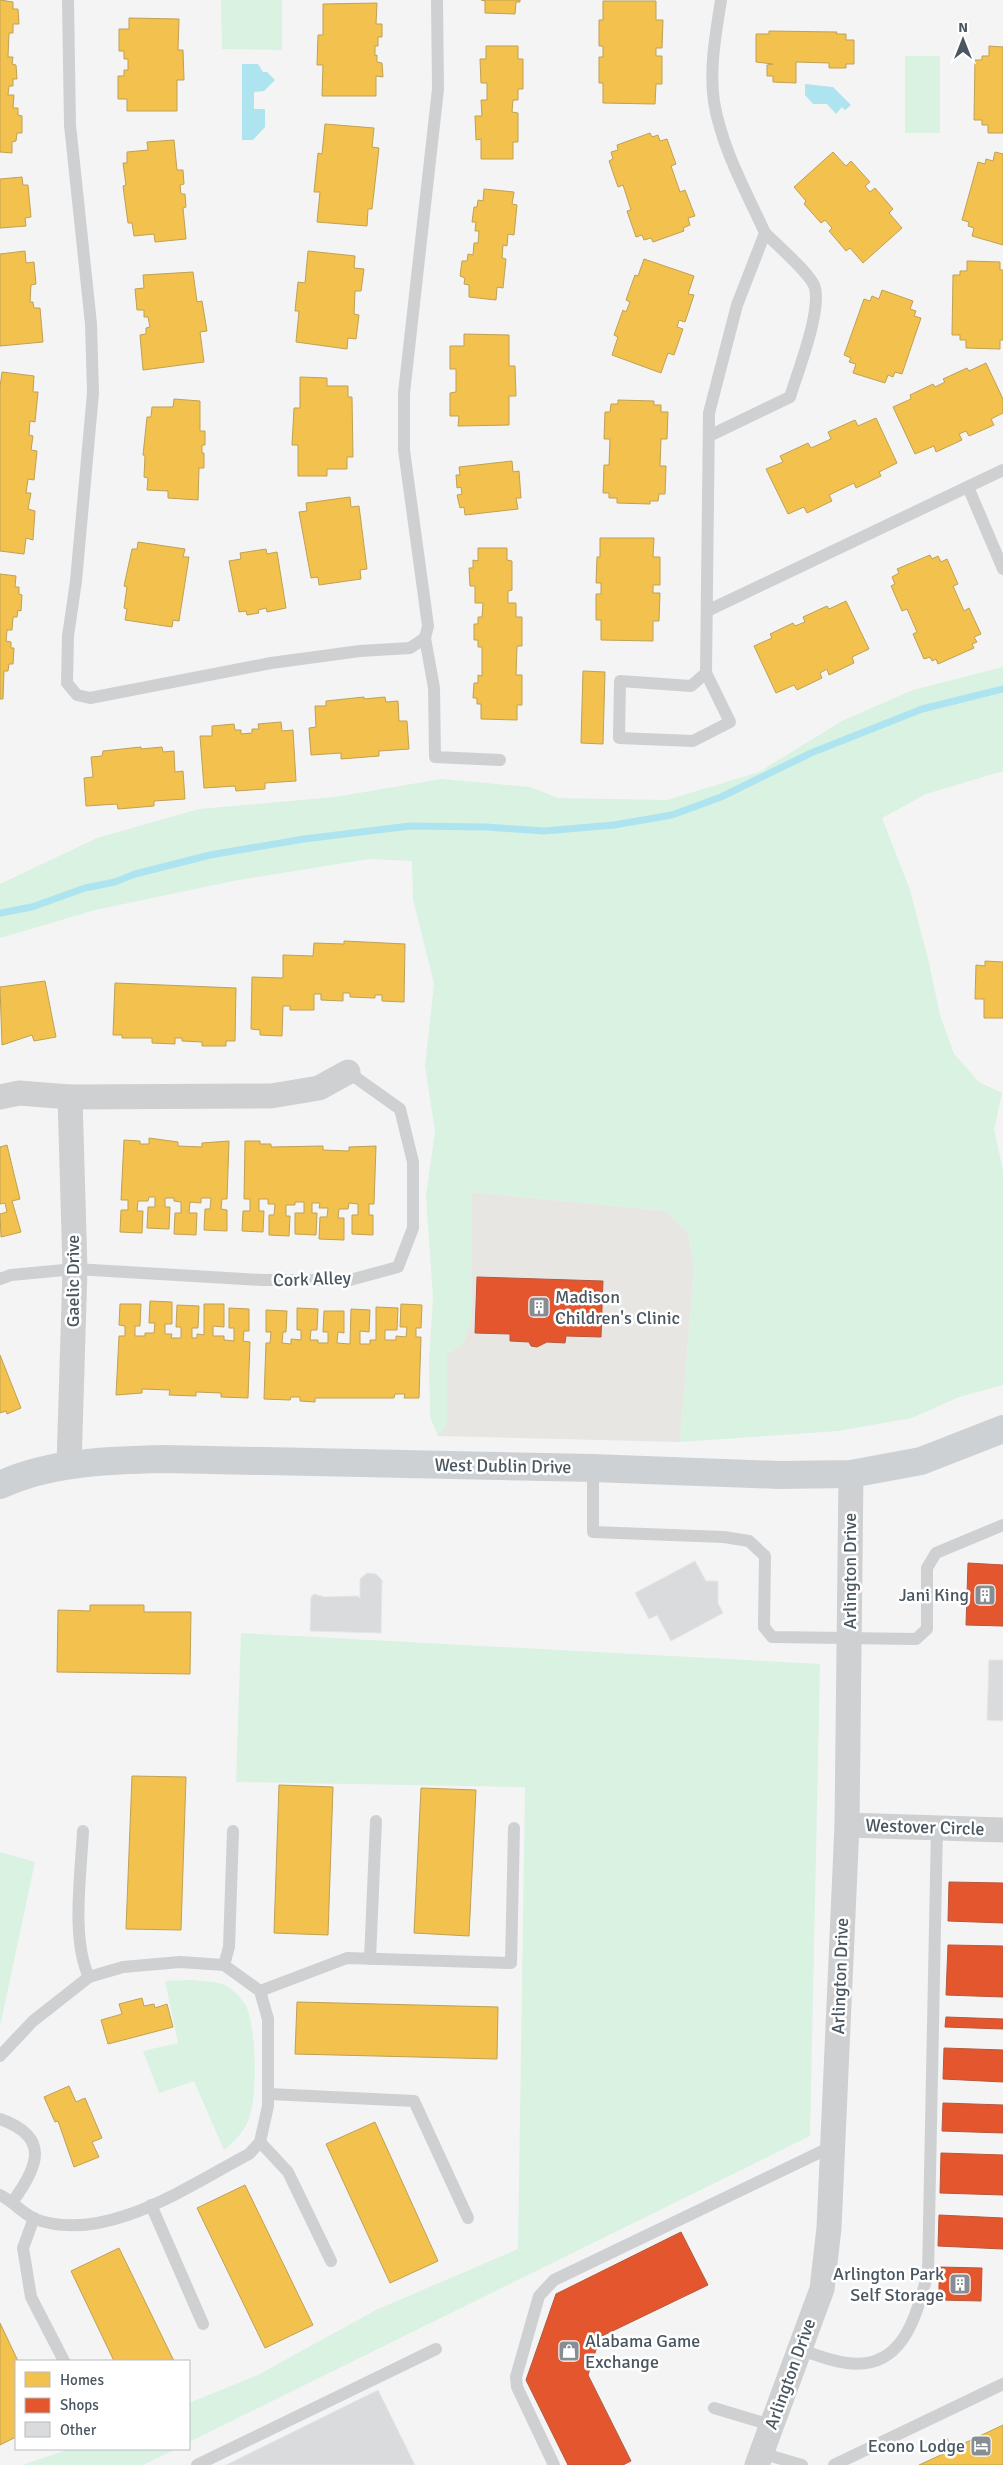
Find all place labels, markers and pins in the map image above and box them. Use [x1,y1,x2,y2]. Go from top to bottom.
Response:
place label: Madison Children's Clinic [555,1286,680,1329]
building icon: Madison Children's Clinic [527,1295,551,1319]
building icon: Jani King [973,1583,997,1607]
place label: Jani King [899,1584,969,1606]
place label: Arlington Park Self Storage [833,2263,944,2306]
building icon: Arlington Park Self Storage [948,2272,972,2296]
place label: Alabama Game Exchange [585,2330,700,2373]
shop icon: Alabama Game Exchange [557,2339,581,2363]
hotel icon: Econo Lodge [969,2434,993,2458]
place label: Econo Lodge [868,2435,965,2457]

